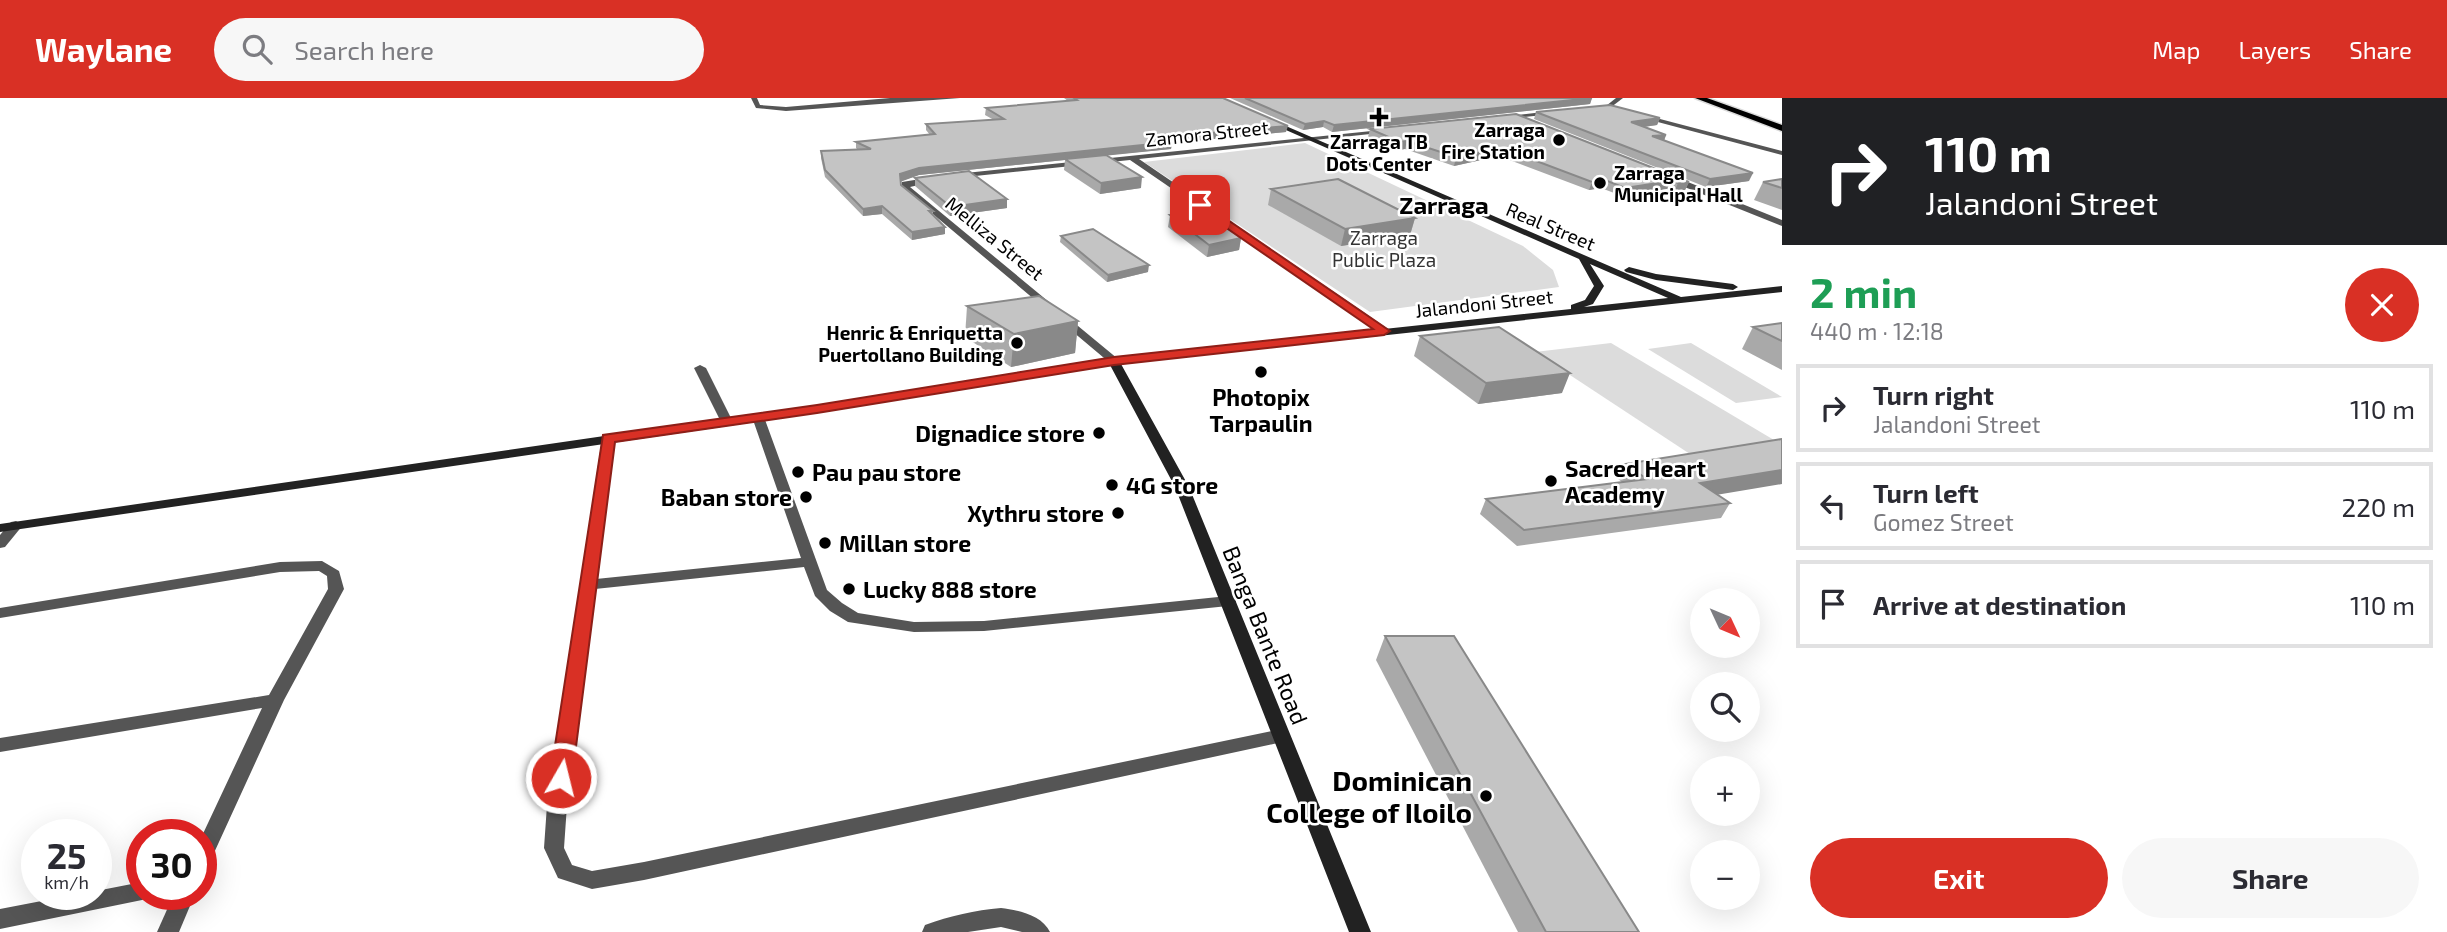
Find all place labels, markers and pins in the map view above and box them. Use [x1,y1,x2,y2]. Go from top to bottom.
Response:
marker: Zarraga TB Dots Center [1369,107,1389,127]
place label: Zarraga Fire Station [1441,118,1545,163]
place label: Zarraga TB Dots Center [1326,130,1432,175]
marker: Zarraga Fire Station [1551,132,1567,148]
place label: Zarraga Municipal Hall [1614,161,1744,206]
pin [1170,175,1230,235]
marker: Zarraga Municipal Hall [1592,175,1608,191]
place label: Henric & Enriquetta Puertollano Building [818,321,1003,366]
marker: Henric & Enriquetta Puertollano Building [1009,335,1025,351]
marker: Photopix Tarpaulin [1253,364,1269,380]
place label: Photopix Tarpaulin [1209,383,1313,437]
place label: Dignadice store [915,419,1085,447]
marker: Dignadice store [1091,425,1107,441]
place label: Sacred Heart Academy [1565,454,1706,508]
place label: Pau pau store [812,458,961,486]
marker: Pau pau store [790,464,806,480]
place label: 4G store [1126,471,1218,499]
marker: Sacred Heart Academy [1543,473,1559,489]
marker: 4G store [1104,477,1120,493]
place label: Baban store [661,483,792,511]
marker: Baban store [798,489,814,505]
place label: Xythru store [967,499,1104,527]
marker: Xythru store [1110,505,1126,521]
place label: Millan store [839,529,971,557]
marker: Millan store [817,535,833,551]
place label: Lucky 888 store [863,575,1037,603]
marker: Lucky 888 store [841,581,857,597]
place label: Dominican College of Iloilo [1266,763,1472,829]
marker: Dominican College of Iloilo [1478,788,1494,804]

